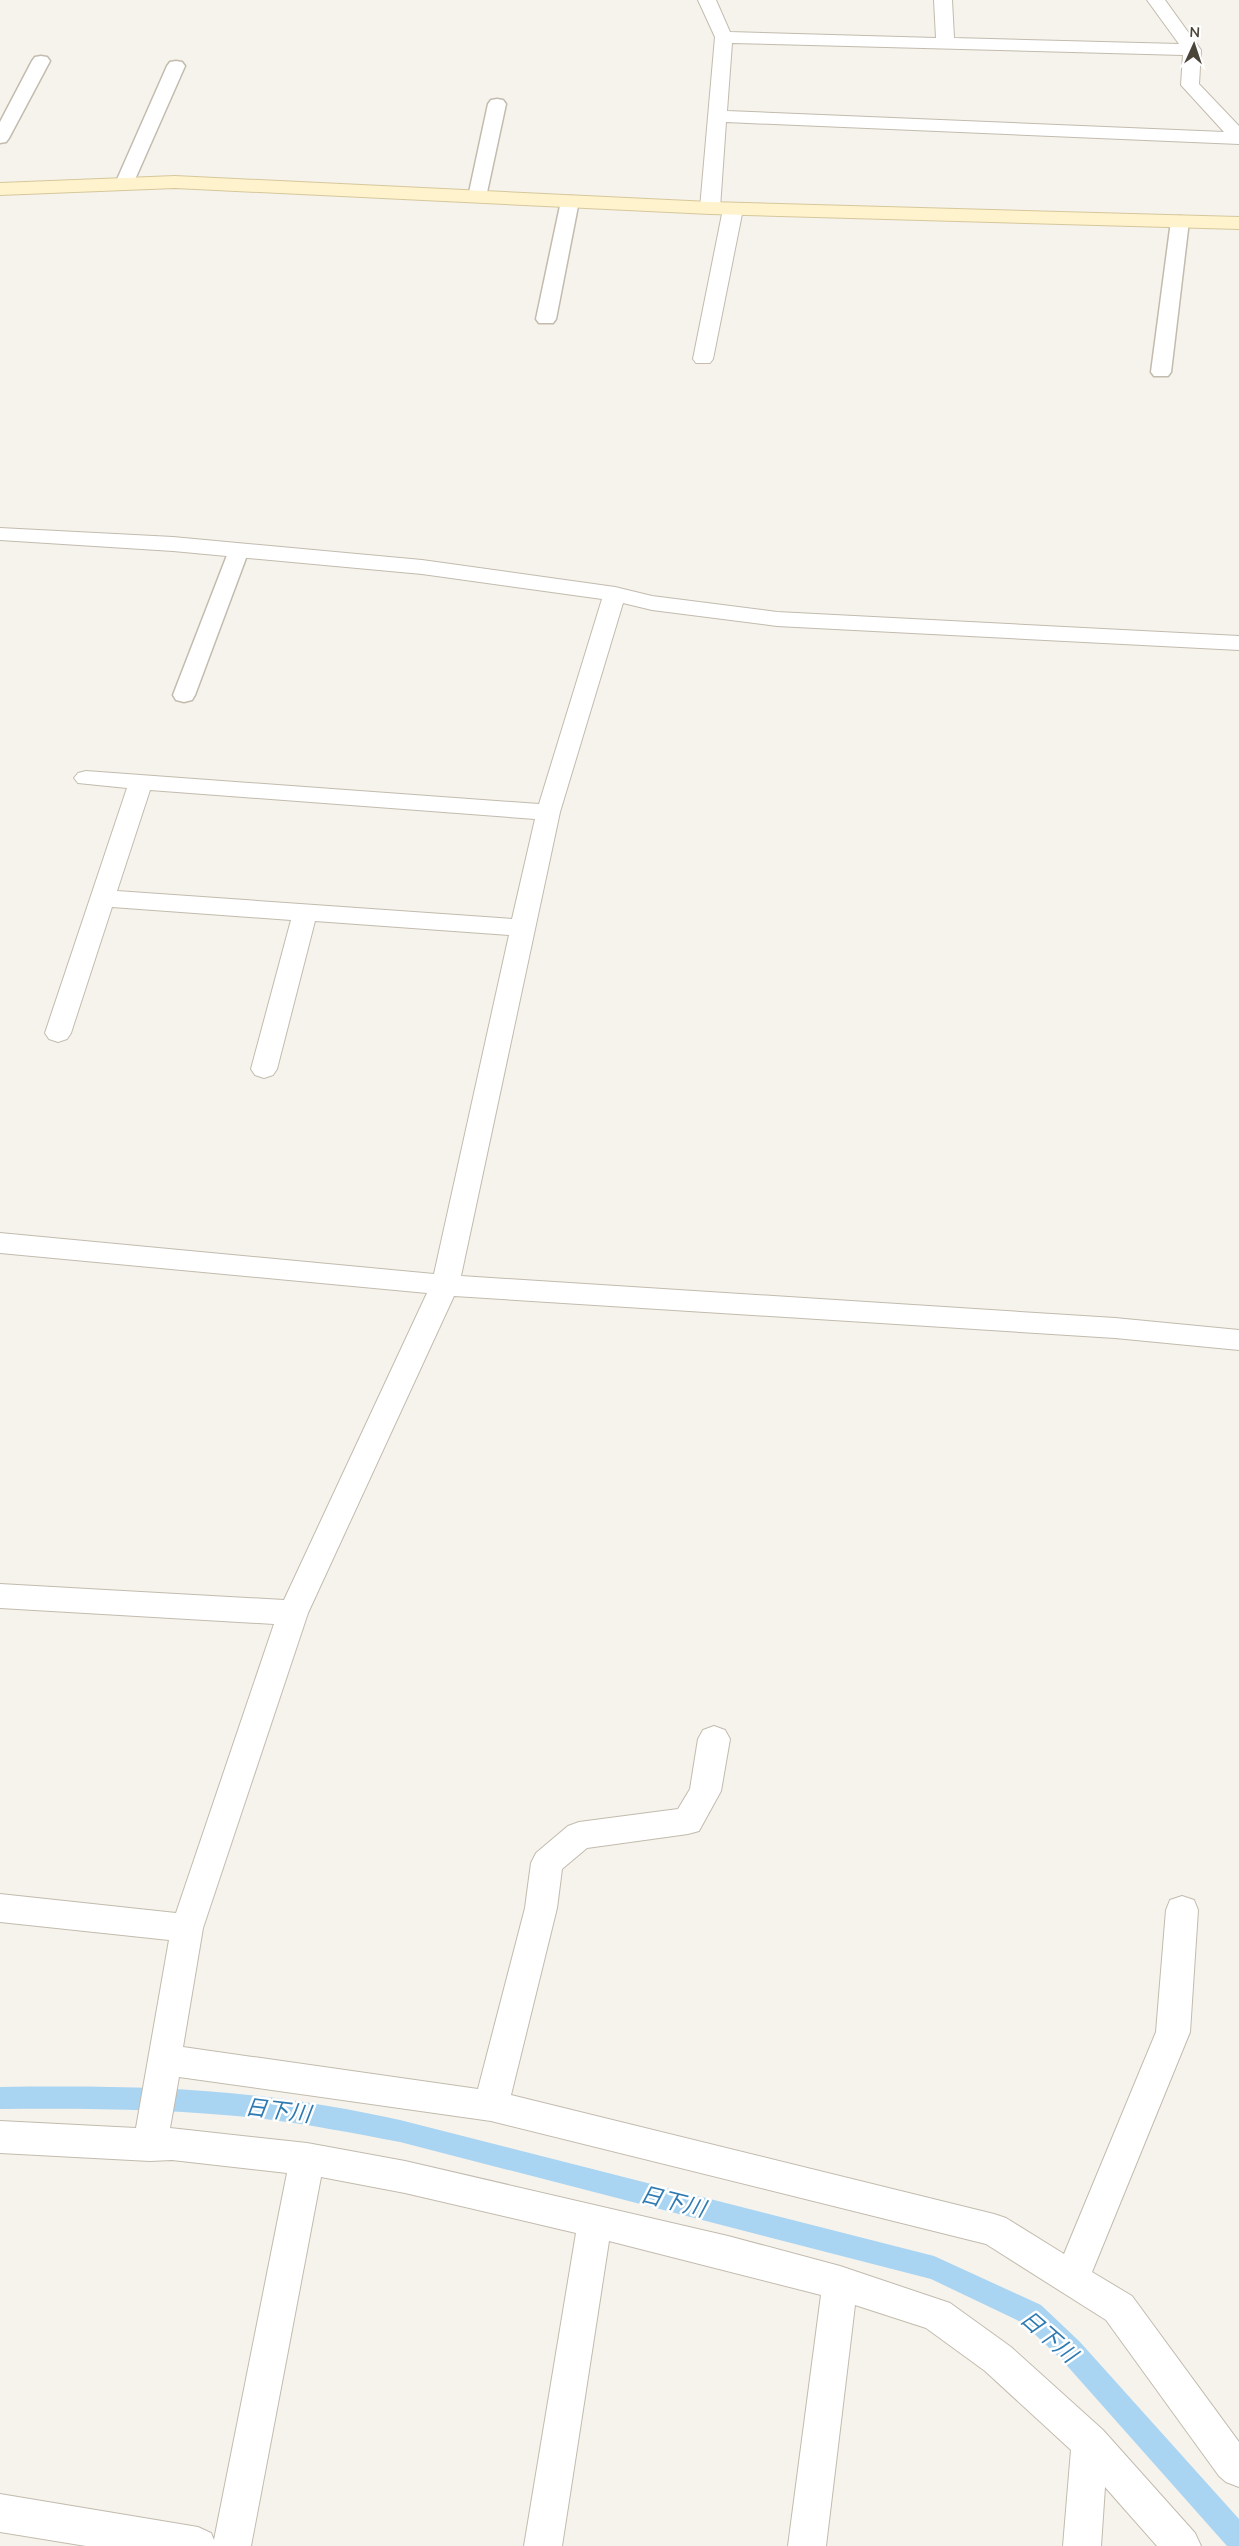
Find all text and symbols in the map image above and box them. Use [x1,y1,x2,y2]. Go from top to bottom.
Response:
north arrow [1169,20,1219,70]
text: N [1189,23,1200,41]
water label: 日下川 [244,2092,314,2128]
water label: 日下川 [638,2179,710,2223]
water label: 日下川 [1015,2304,1085,2370]

